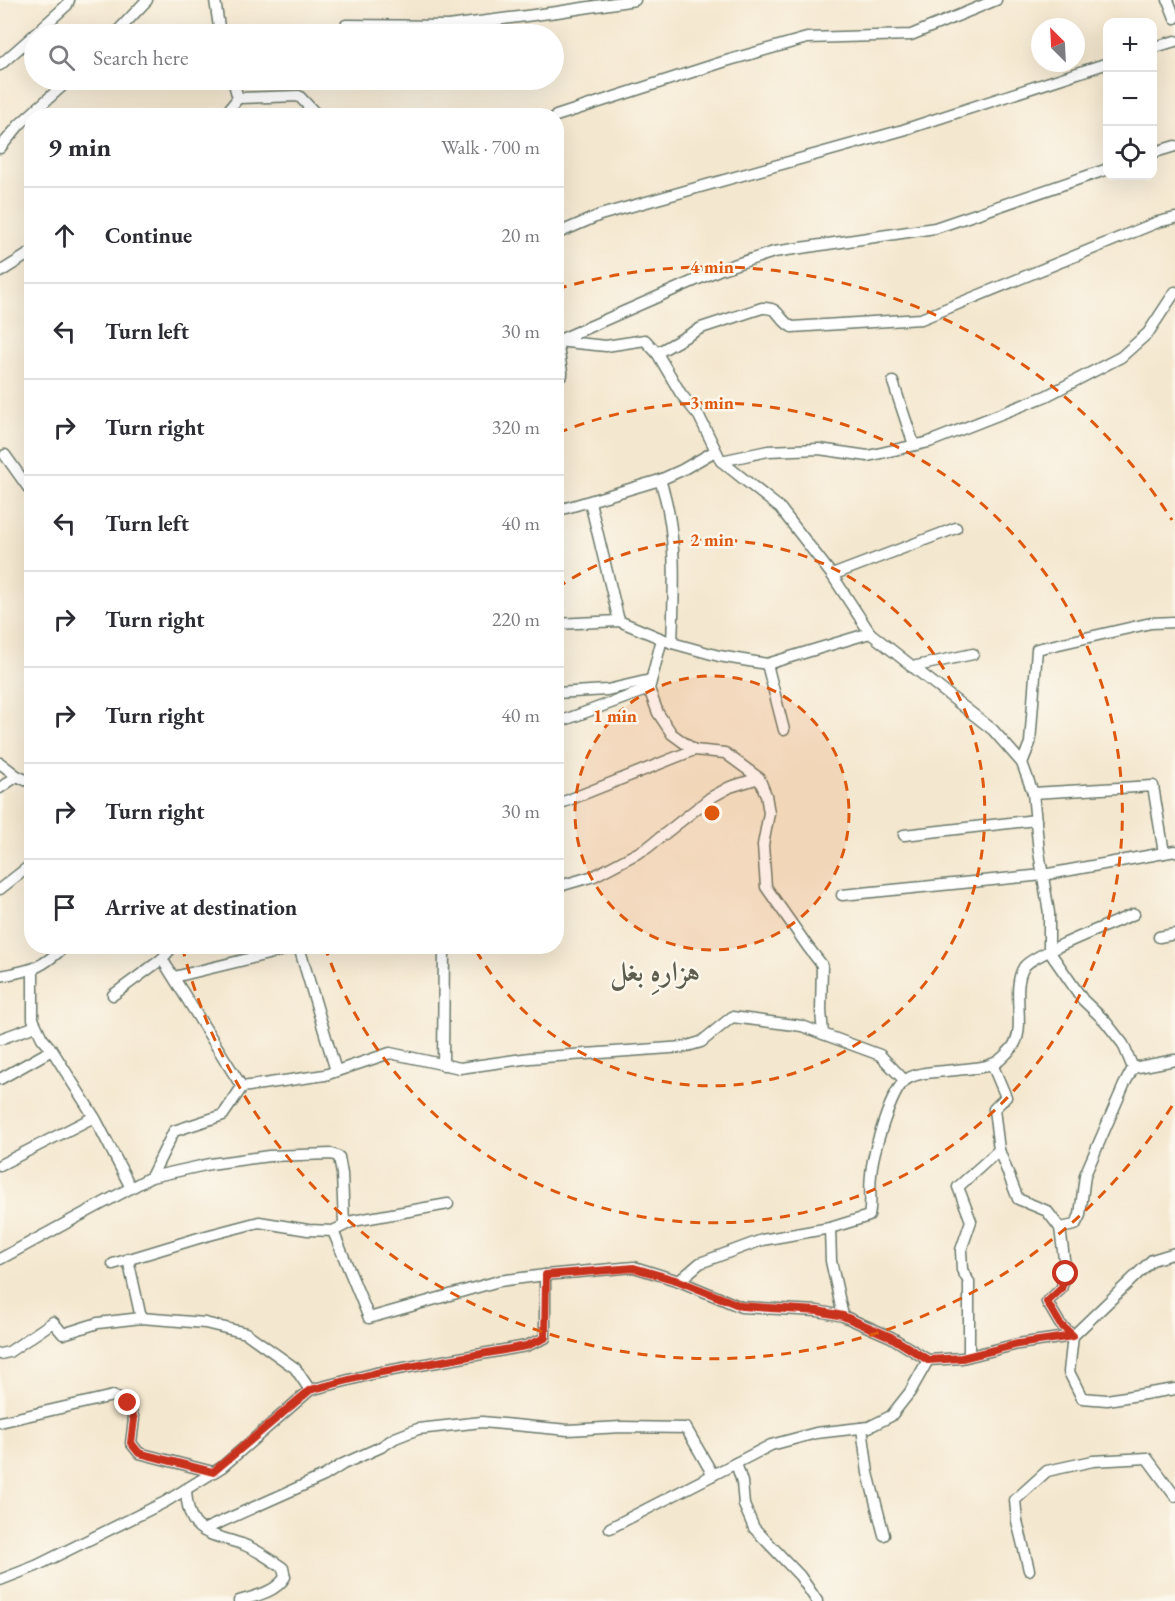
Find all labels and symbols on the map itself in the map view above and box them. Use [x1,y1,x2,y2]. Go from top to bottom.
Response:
north arrow [1031,18,1085,72]
text: 4 min [690,255,734,278]
text: 3 min [690,391,734,414]
text: 2 min [690,528,734,551]
text: 1 min [593,704,637,727]
centre of rings [702,803,722,823]
district label: هزارهِ بغل [610,953,700,995]
route start [1052,1260,1078,1286]
route end [114,1389,140,1415]

